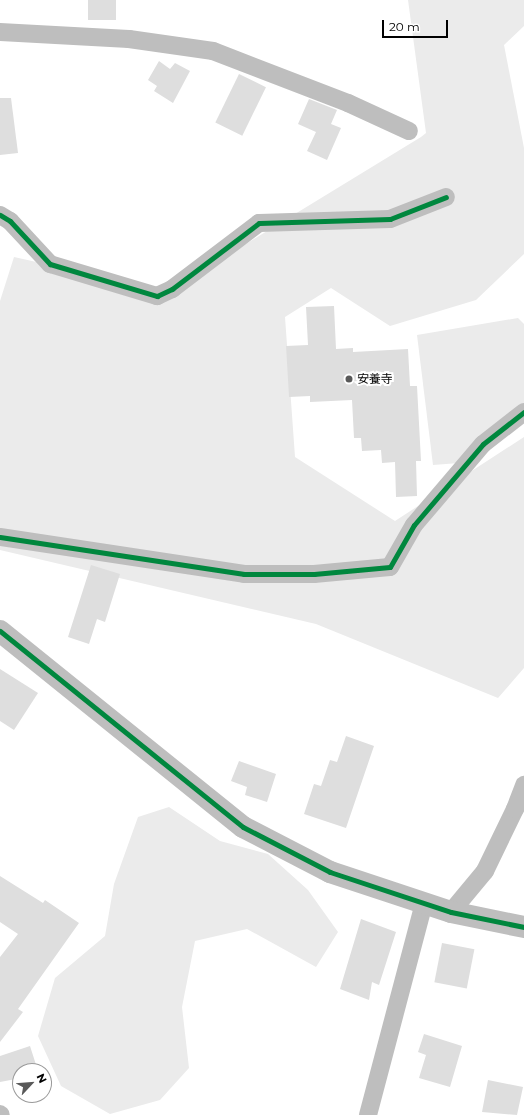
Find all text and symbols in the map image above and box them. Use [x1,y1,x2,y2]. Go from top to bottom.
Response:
scale bar [384,12,450,38]
text: 20 m [389,19,420,34]
place label: 安養寺 [357,372,393,386]
marker: 安養寺 [344,374,354,384]
north arrow [12,1063,52,1103]
text: N [34,1071,50,1085]

